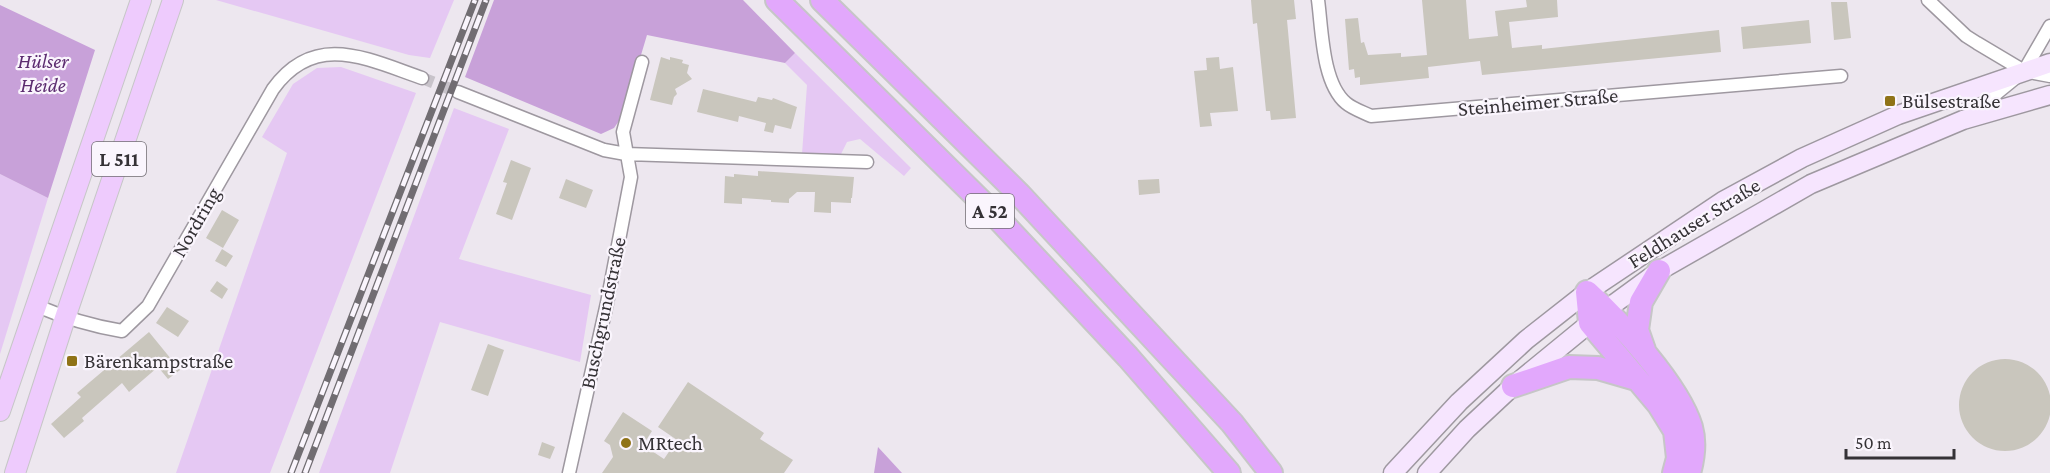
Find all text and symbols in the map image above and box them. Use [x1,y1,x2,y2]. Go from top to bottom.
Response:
park label: Hülser Heide [17,49,69,97]
street label: Steinheimer Straße [1457,83,1619,121]
place label: Bülsestraße [1902,89,2001,113]
marker: Bülsestraße [1883,94,1897,108]
road number: L 511 [92,142,146,176]
street label: Feldhauser Straße [1624,173,1764,273]
street label: Nordring [166,183,226,261]
road number: A 52 [966,194,1014,228]
street label: Buschgrundstraße [575,235,631,391]
place label: Bärenkampstraße [84,349,233,373]
marker: Bärenkampstraße [65,354,79,368]
scale bar [1846,422,1954,460]
place label: MRtech [638,431,703,455]
text: 50 m [1855,433,1892,453]
marker: MRtech [619,436,633,450]

